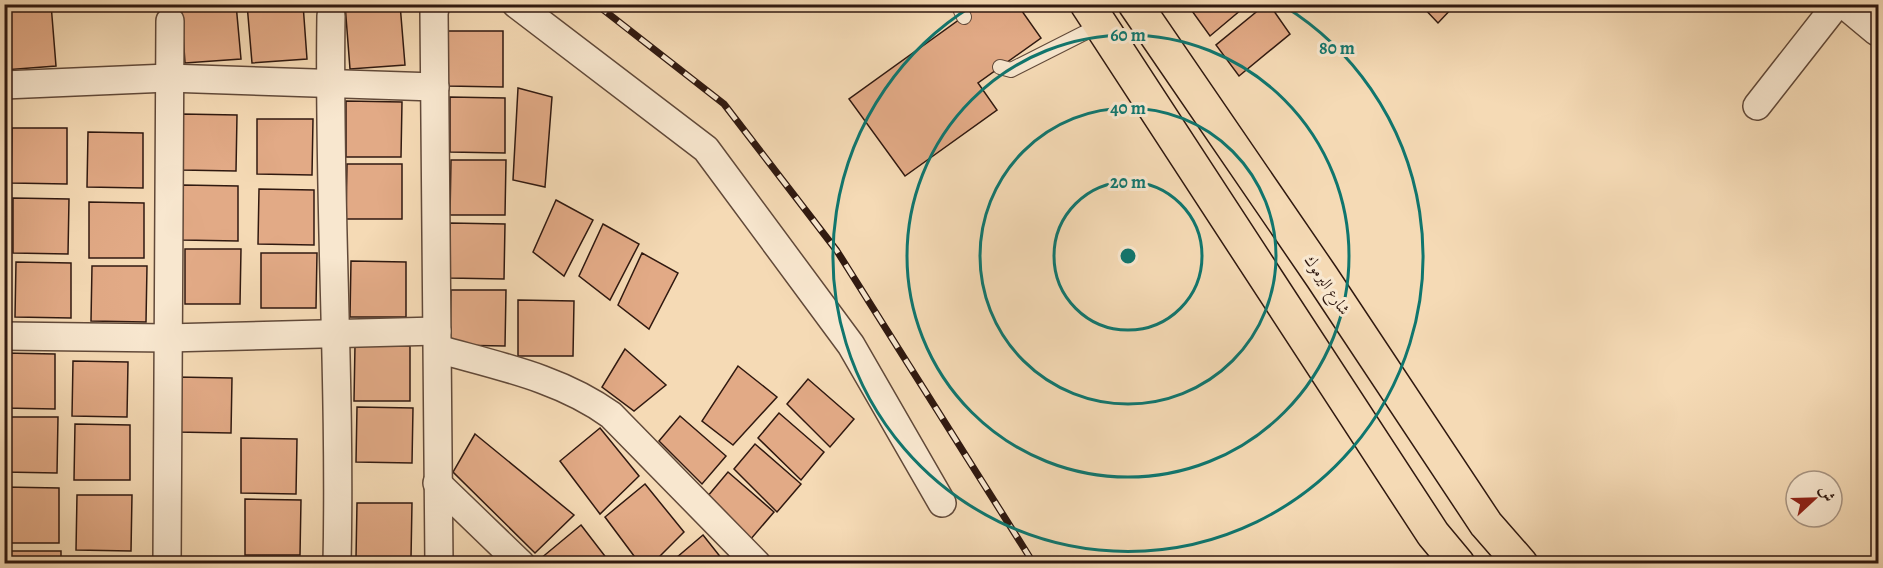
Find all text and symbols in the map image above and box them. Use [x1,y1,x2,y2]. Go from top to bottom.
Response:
text: 60 m [1110,23,1146,47]
text: 80 m [1319,36,1355,60]
text: 40 m [1110,96,1146,120]
text: 20 m [1110,170,1146,194]
centre of rings [1118,246,1138,266]
street label: شارع اليرموك [1297,251,1355,321]
north arrow [1784,469,1844,529]
text: ش [1814,482,1840,505]

